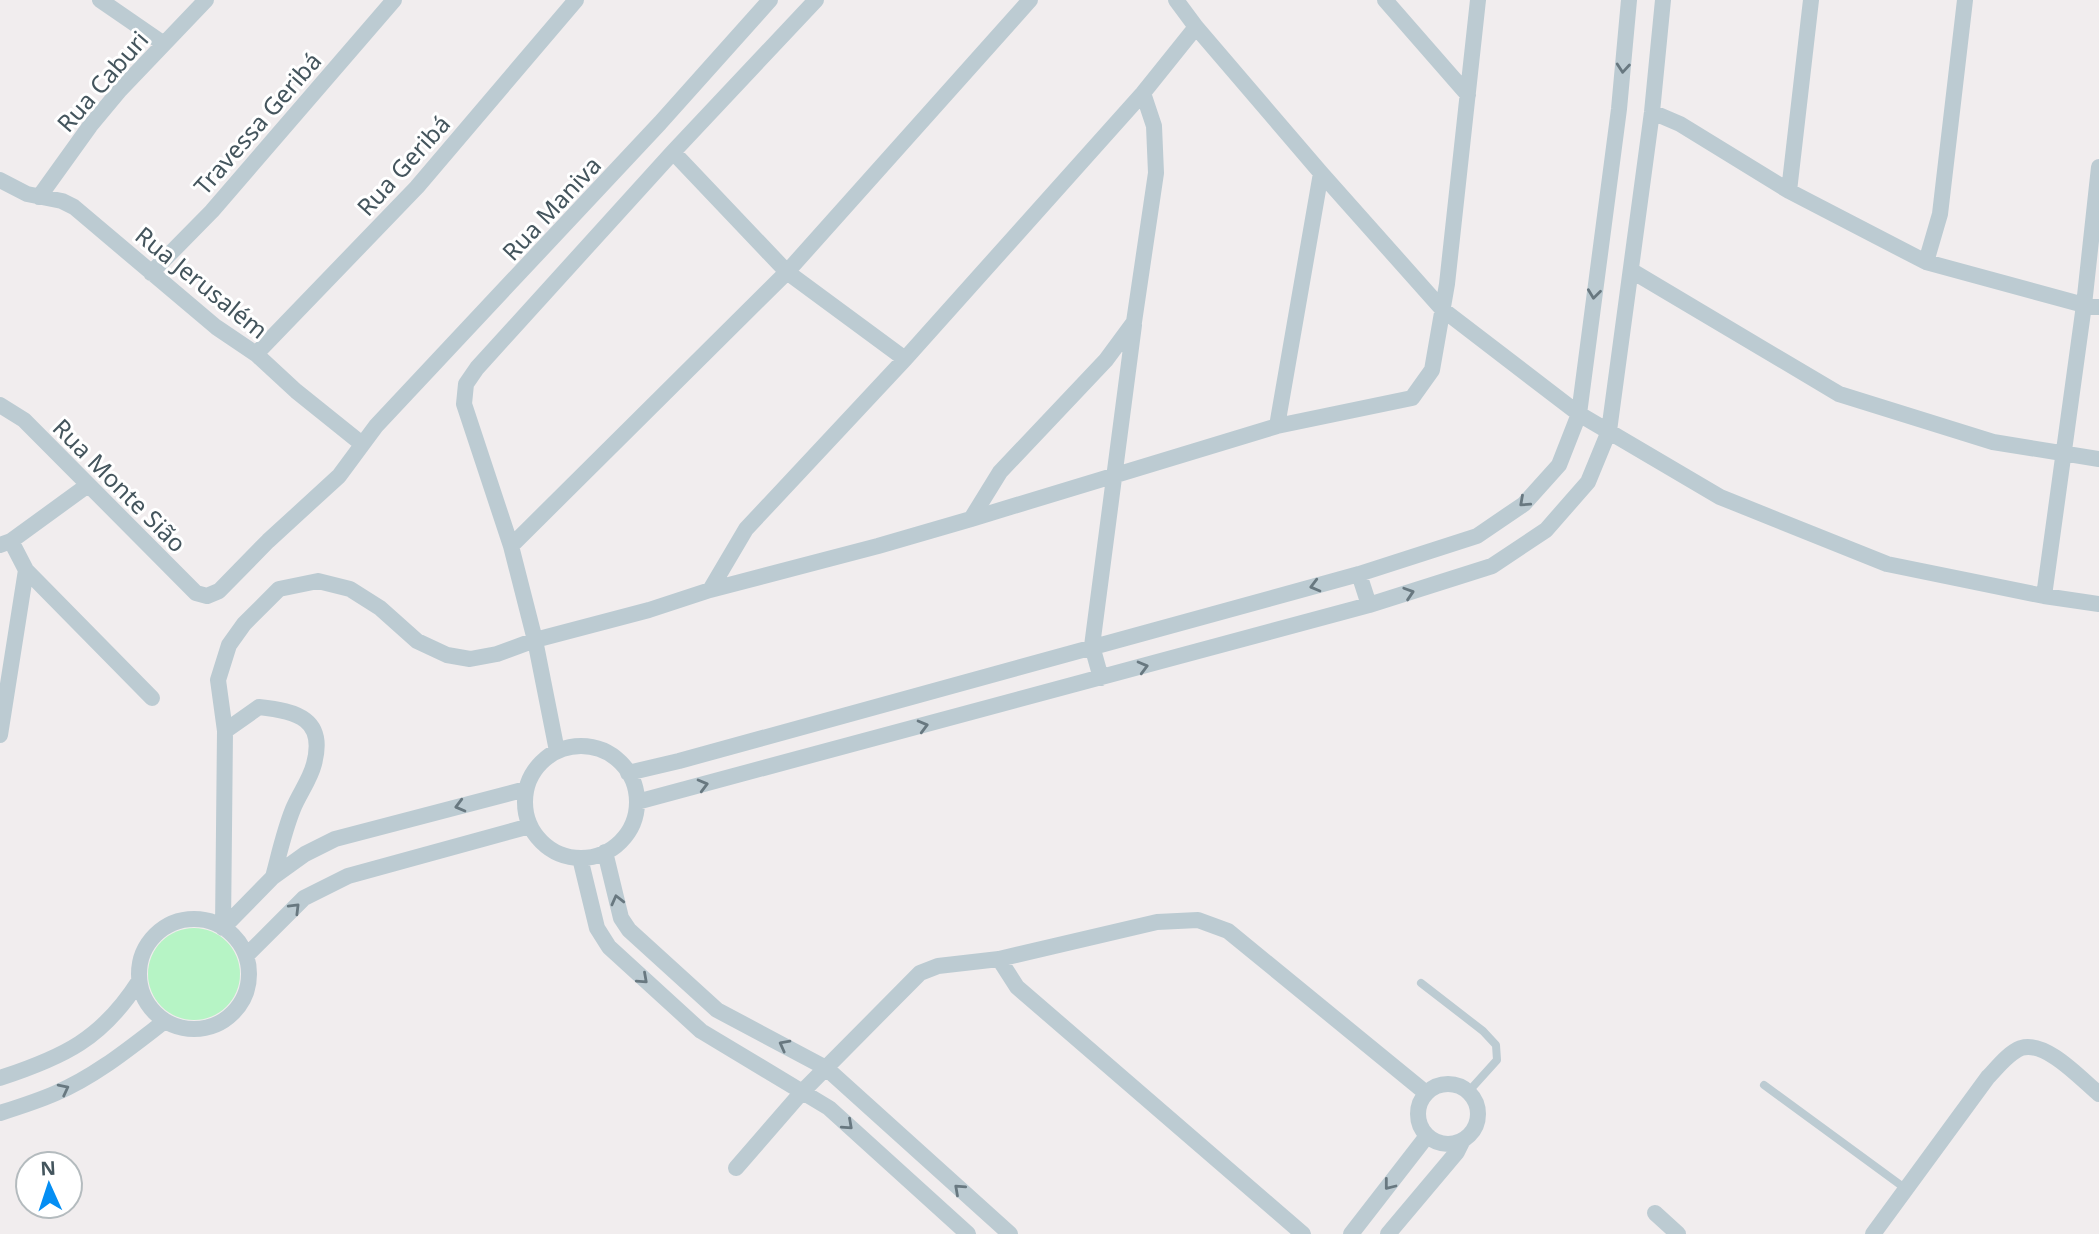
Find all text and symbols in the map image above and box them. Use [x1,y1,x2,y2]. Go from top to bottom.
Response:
street label: Rua Caburi [49,23,155,139]
street label: Travessa Geribá [186,45,328,201]
one-way arrow [1616,63,1631,74]
street label: Rua Geribá [349,108,457,222]
street label: Rua Maniva [494,149,608,267]
street label: Rua Jerusalém [129,218,275,346]
one-way arrow [1586,288,1601,299]
street label: Rua Monte Sião [46,411,194,559]
one-way arrow [1519,494,1532,506]
one-way arrow [1309,577,1321,592]
one-way arrow [1403,586,1415,601]
one-way arrow [1136,660,1148,675]
one-way arrow [917,720,929,734]
one-way arrow [697,779,709,793]
one-way arrow [454,798,466,813]
one-way arrow [611,894,625,906]
one-way arrow [286,903,299,916]
one-way arrow [635,971,648,983]
one-way arrow [779,1040,791,1054]
one-way arrow [57,1084,69,1098]
one-way arrow [840,1116,853,1129]
north arrow [14,1150,84,1220]
text: N [40,1155,57,1181]
one-way arrow [1385,1177,1398,1190]
one-way arrow [954,1184,967,1197]

